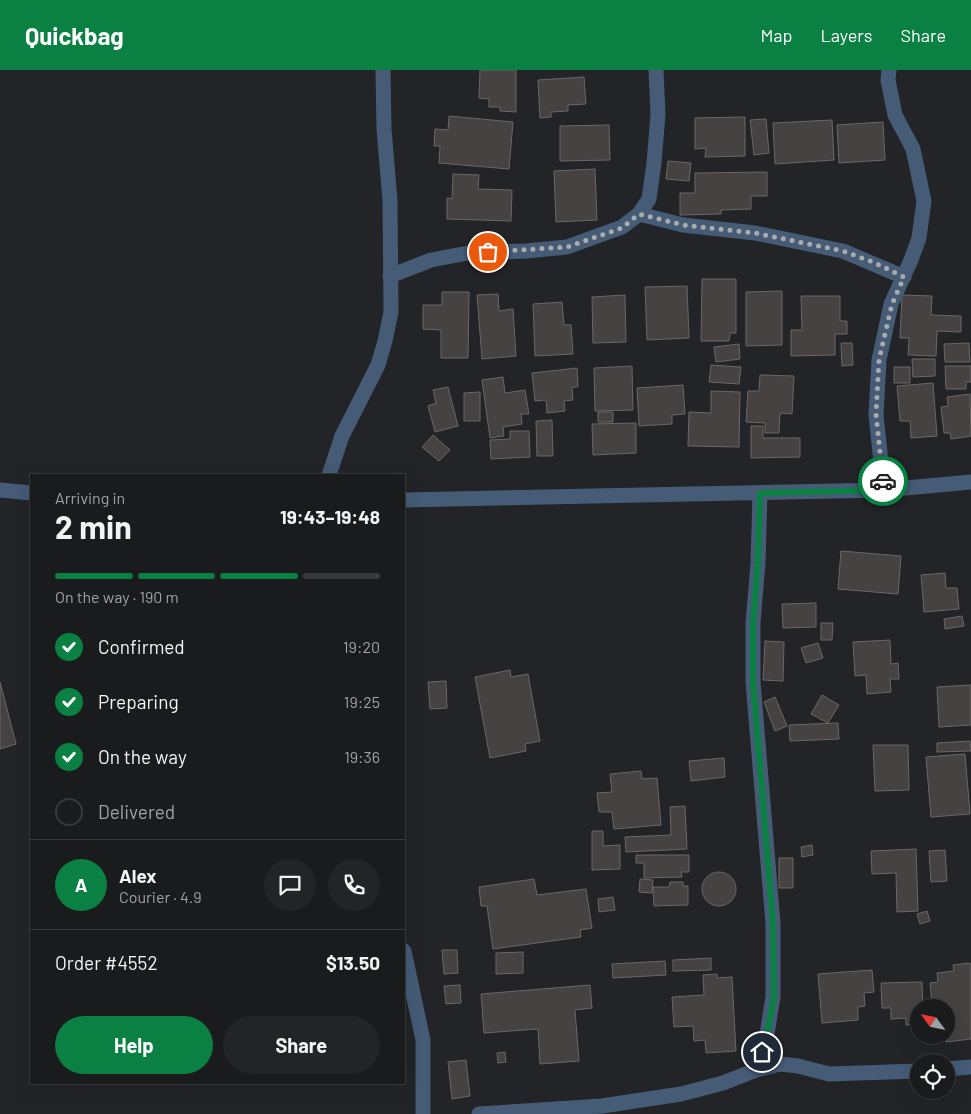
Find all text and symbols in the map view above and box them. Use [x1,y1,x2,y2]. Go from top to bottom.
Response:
text: Quickbag [25,21,124,50]
text: Map [760,24,792,46]
text: Layers [820,24,873,46]
text: Share [901,24,946,46]
pin [467,231,509,273]
icon: bag [474,238,502,266]
courier [858,456,908,506]
icon: car [869,467,897,495]
text: Arriving in [55,488,125,507]
text: 19:43–19:48 [280,505,380,528]
text: 2 min [55,507,132,545]
text: On the way · 190 m [55,587,179,606]
icon: check [55,633,83,661]
text: Confirmed [98,635,185,658]
text: 19:20 [343,637,380,656]
icon: check [55,688,83,716]
text: Preparing [98,690,179,713]
text: 19:25 [344,692,380,711]
icon: check [55,743,83,771]
text: On the way [98,745,187,768]
text: 19:36 [344,747,380,766]
text: Delivered [98,800,175,823]
button: chat [264,859,316,911]
button: phone [328,859,380,911]
text: Alex [119,864,157,887]
text: A [75,873,87,896]
text: Courier · 4.9 [119,887,202,906]
text: Order #4552 [55,951,158,974]
text: $13.50 [326,951,380,974]
north arrow [910,999,955,1044]
map controls [910,999,955,1099]
button: Help [55,1016,213,1074]
button: Share [223,1016,380,1074]
pin [741,1031,783,1073]
icon: home [748,1038,776,1066]
button: locate [910,1054,955,1099]

